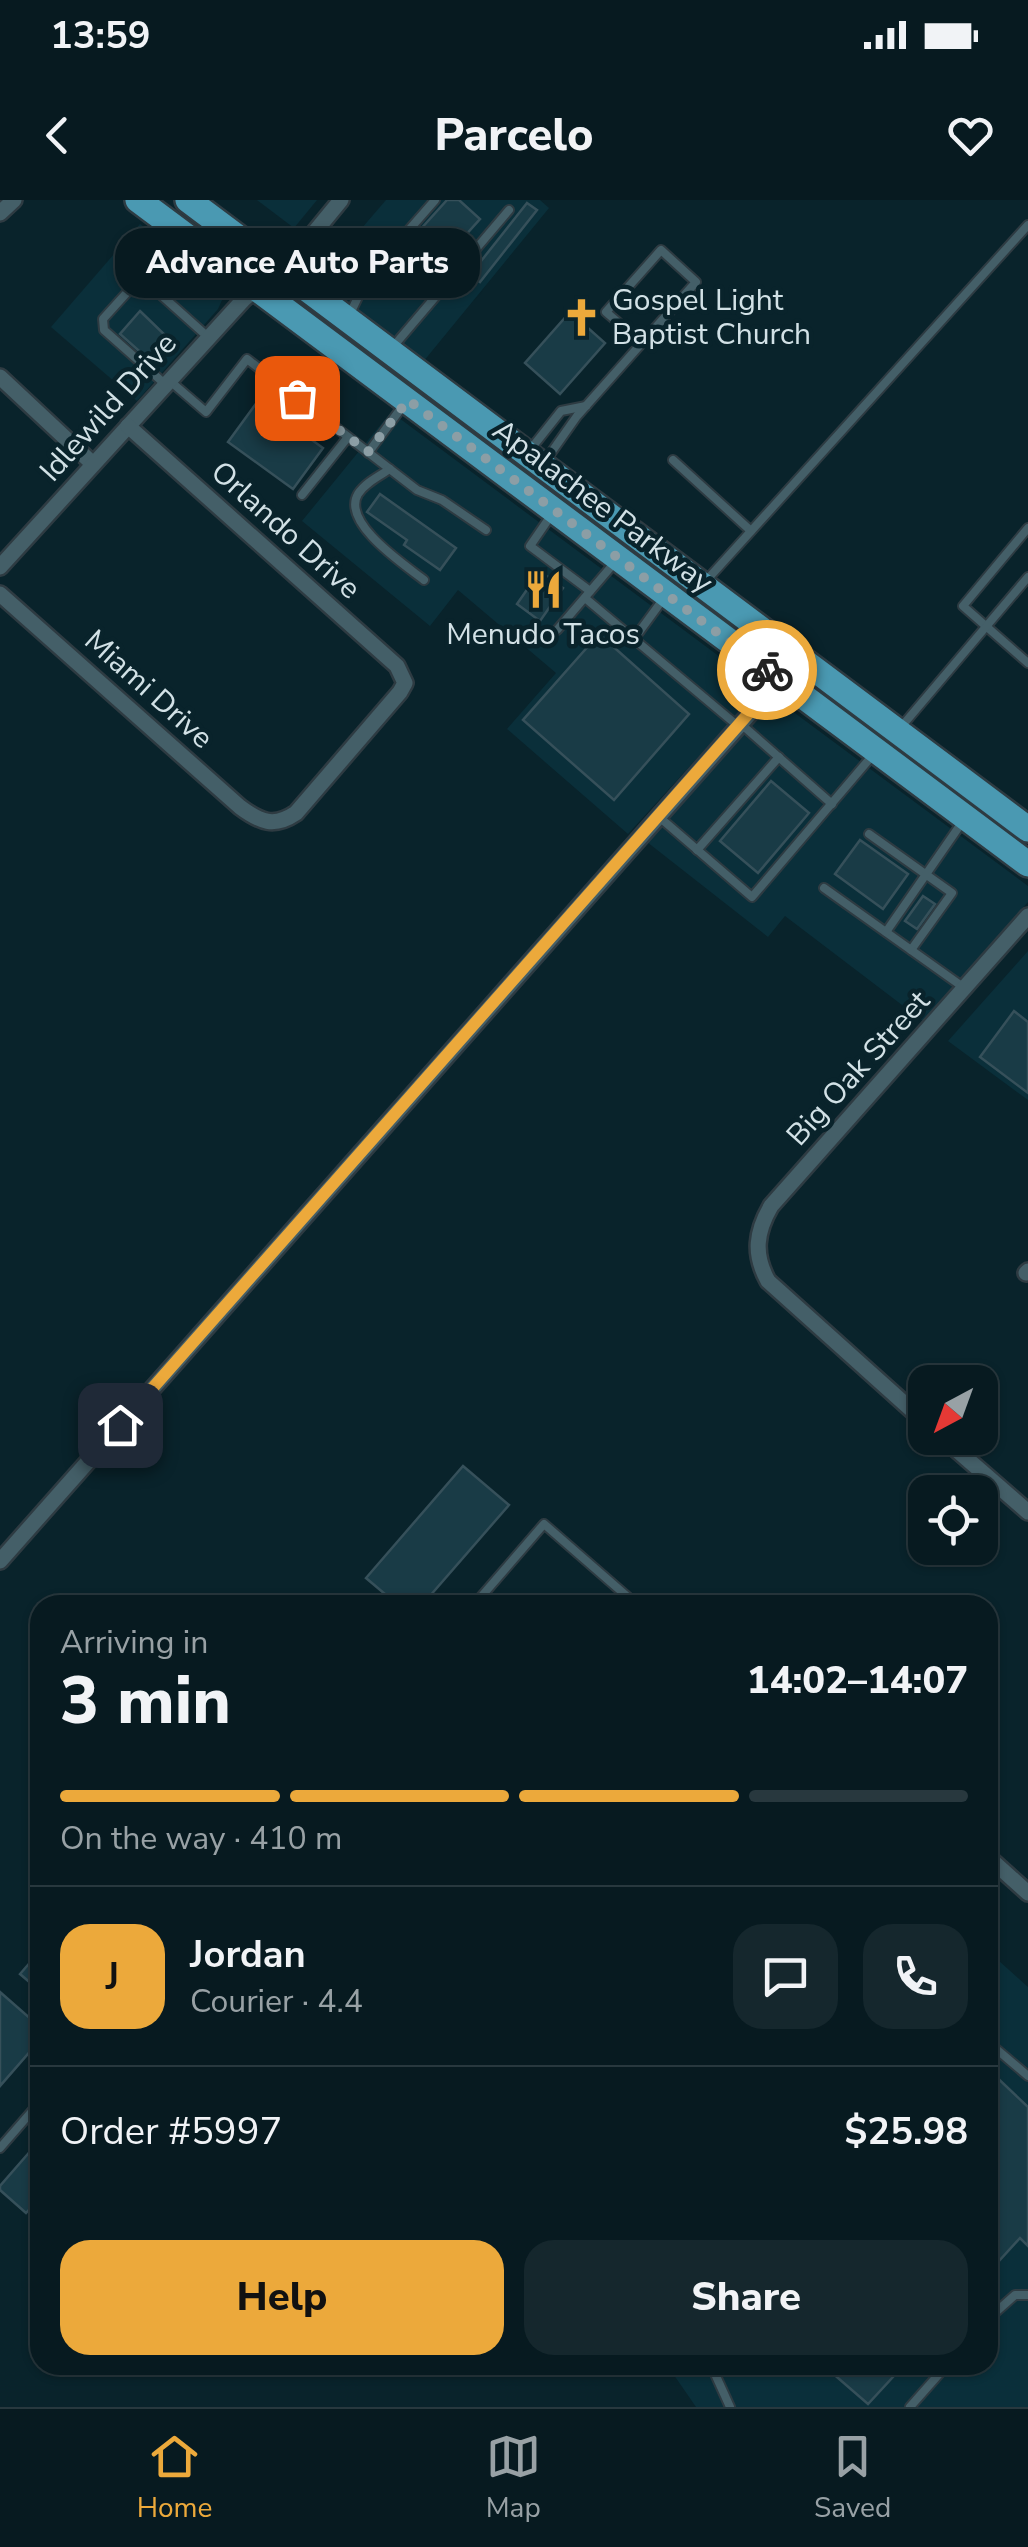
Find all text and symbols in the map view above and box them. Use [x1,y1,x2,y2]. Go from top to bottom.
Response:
text: 13:59 [50,10,151,61]
text: Parcelo [434,105,594,166]
icon: back [30,108,85,163]
icon: heart [943,108,998,163]
callout: Advance Auto Parts [114,228,480,298]
text: Advance Auto Parts [146,241,449,284]
place label: Gospel Light Baptist Church [612,280,811,355]
church icon: Gospel Light Baptist Church [561,296,603,338]
street label: Idlewild Drive [31,324,186,491]
pin [255,356,340,441]
icon: bag [270,371,325,426]
street label: Apalachee Parkway [484,410,722,603]
street label: Orlando Drive [202,452,369,609]
restaurant icon: Menudo Tacos [522,569,564,611]
place label: Menudo Tacos [446,614,640,655]
courier [717,620,817,720]
street label: Miami Drive [75,621,222,758]
icon: bike [740,643,795,698]
street label: Big Oak Street [778,981,940,1155]
north arrow [908,1365,998,1455]
map controls [908,1365,998,1565]
pin [78,1383,163,1468]
icon: home [93,1398,148,1453]
button: locate [908,1475,998,1565]
text: Arriving in [60,1621,208,1664]
text: 14:02–14:07 [747,1655,968,1706]
text: 3 min [60,1657,231,1746]
text: On the way · 410 m [60,1817,342,1860]
button: chat [733,1924,838,2029]
button: phone [863,1924,968,2029]
text: Jordan [190,1929,306,1980]
text: J [106,1951,119,2002]
text: Courier · 4.4 [190,1980,363,2023]
text: Order #5997 [60,2106,282,2157]
text: $25.98 [845,2106,968,2157]
button: Help [60,2240,504,2355]
button: Share [524,2240,968,2355]
tab: Home [137,2429,212,2527]
tab: Map [486,2429,541,2527]
tab: Saved [814,2429,891,2527]

